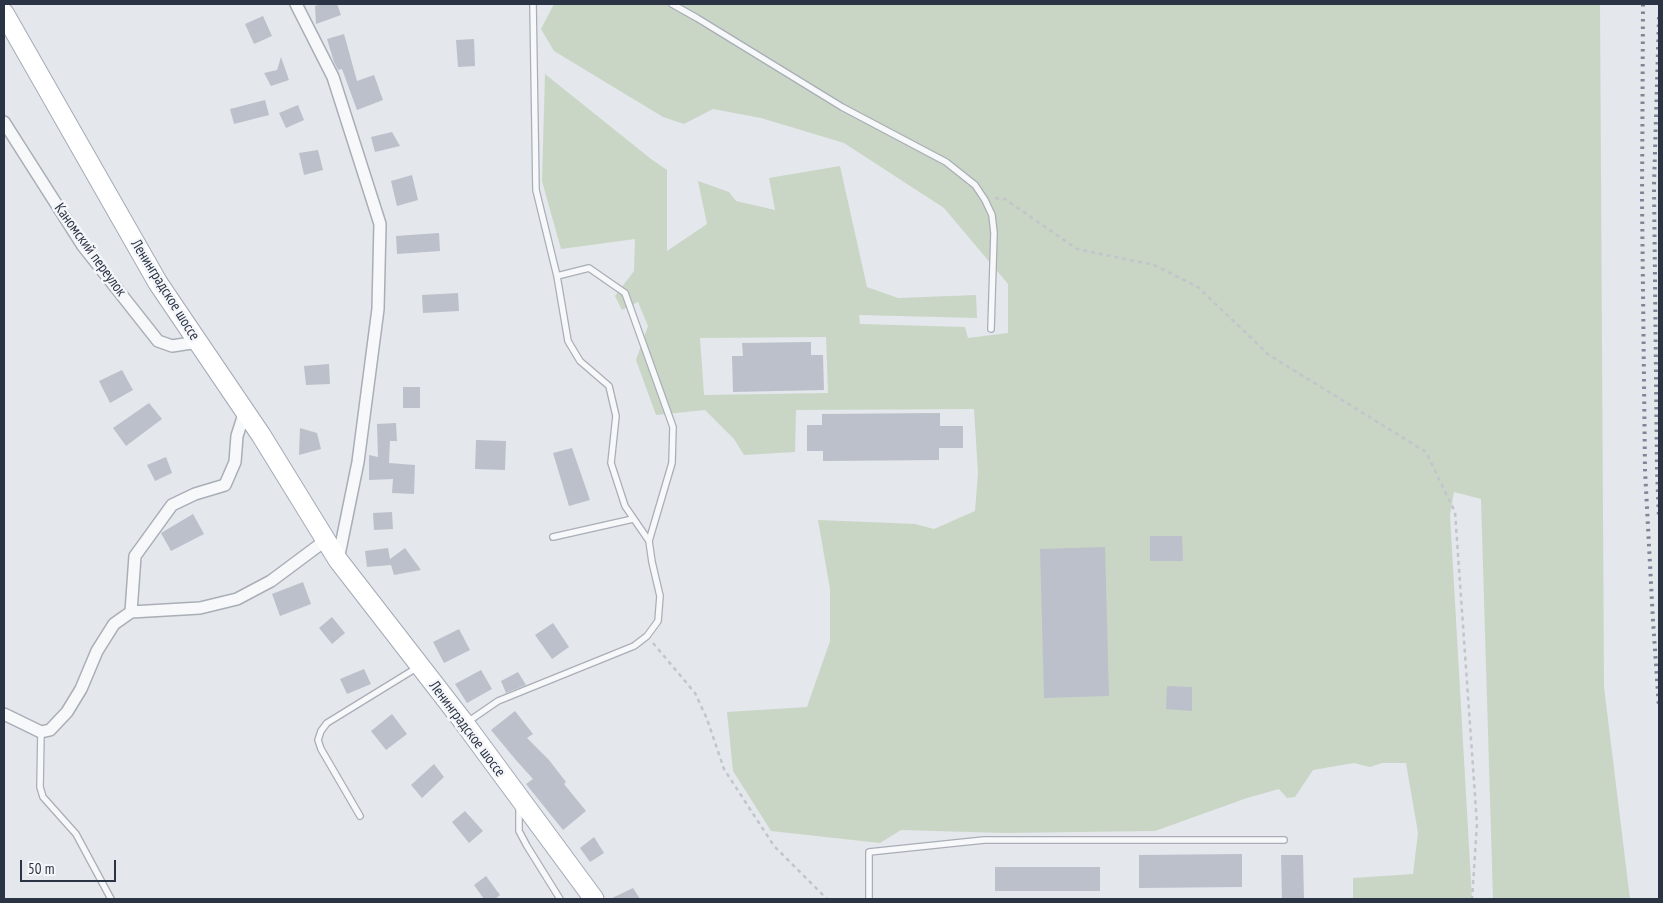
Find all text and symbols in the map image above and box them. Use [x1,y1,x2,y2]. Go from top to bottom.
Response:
street label: Каномский переулок [50,200,130,300]
street label: Ленинградское шоссе [127,236,203,344]
street label: Ленинградское шоссе [425,677,509,781]
scale bar [22,850,119,882]
text: 50 m [28,859,54,878]

